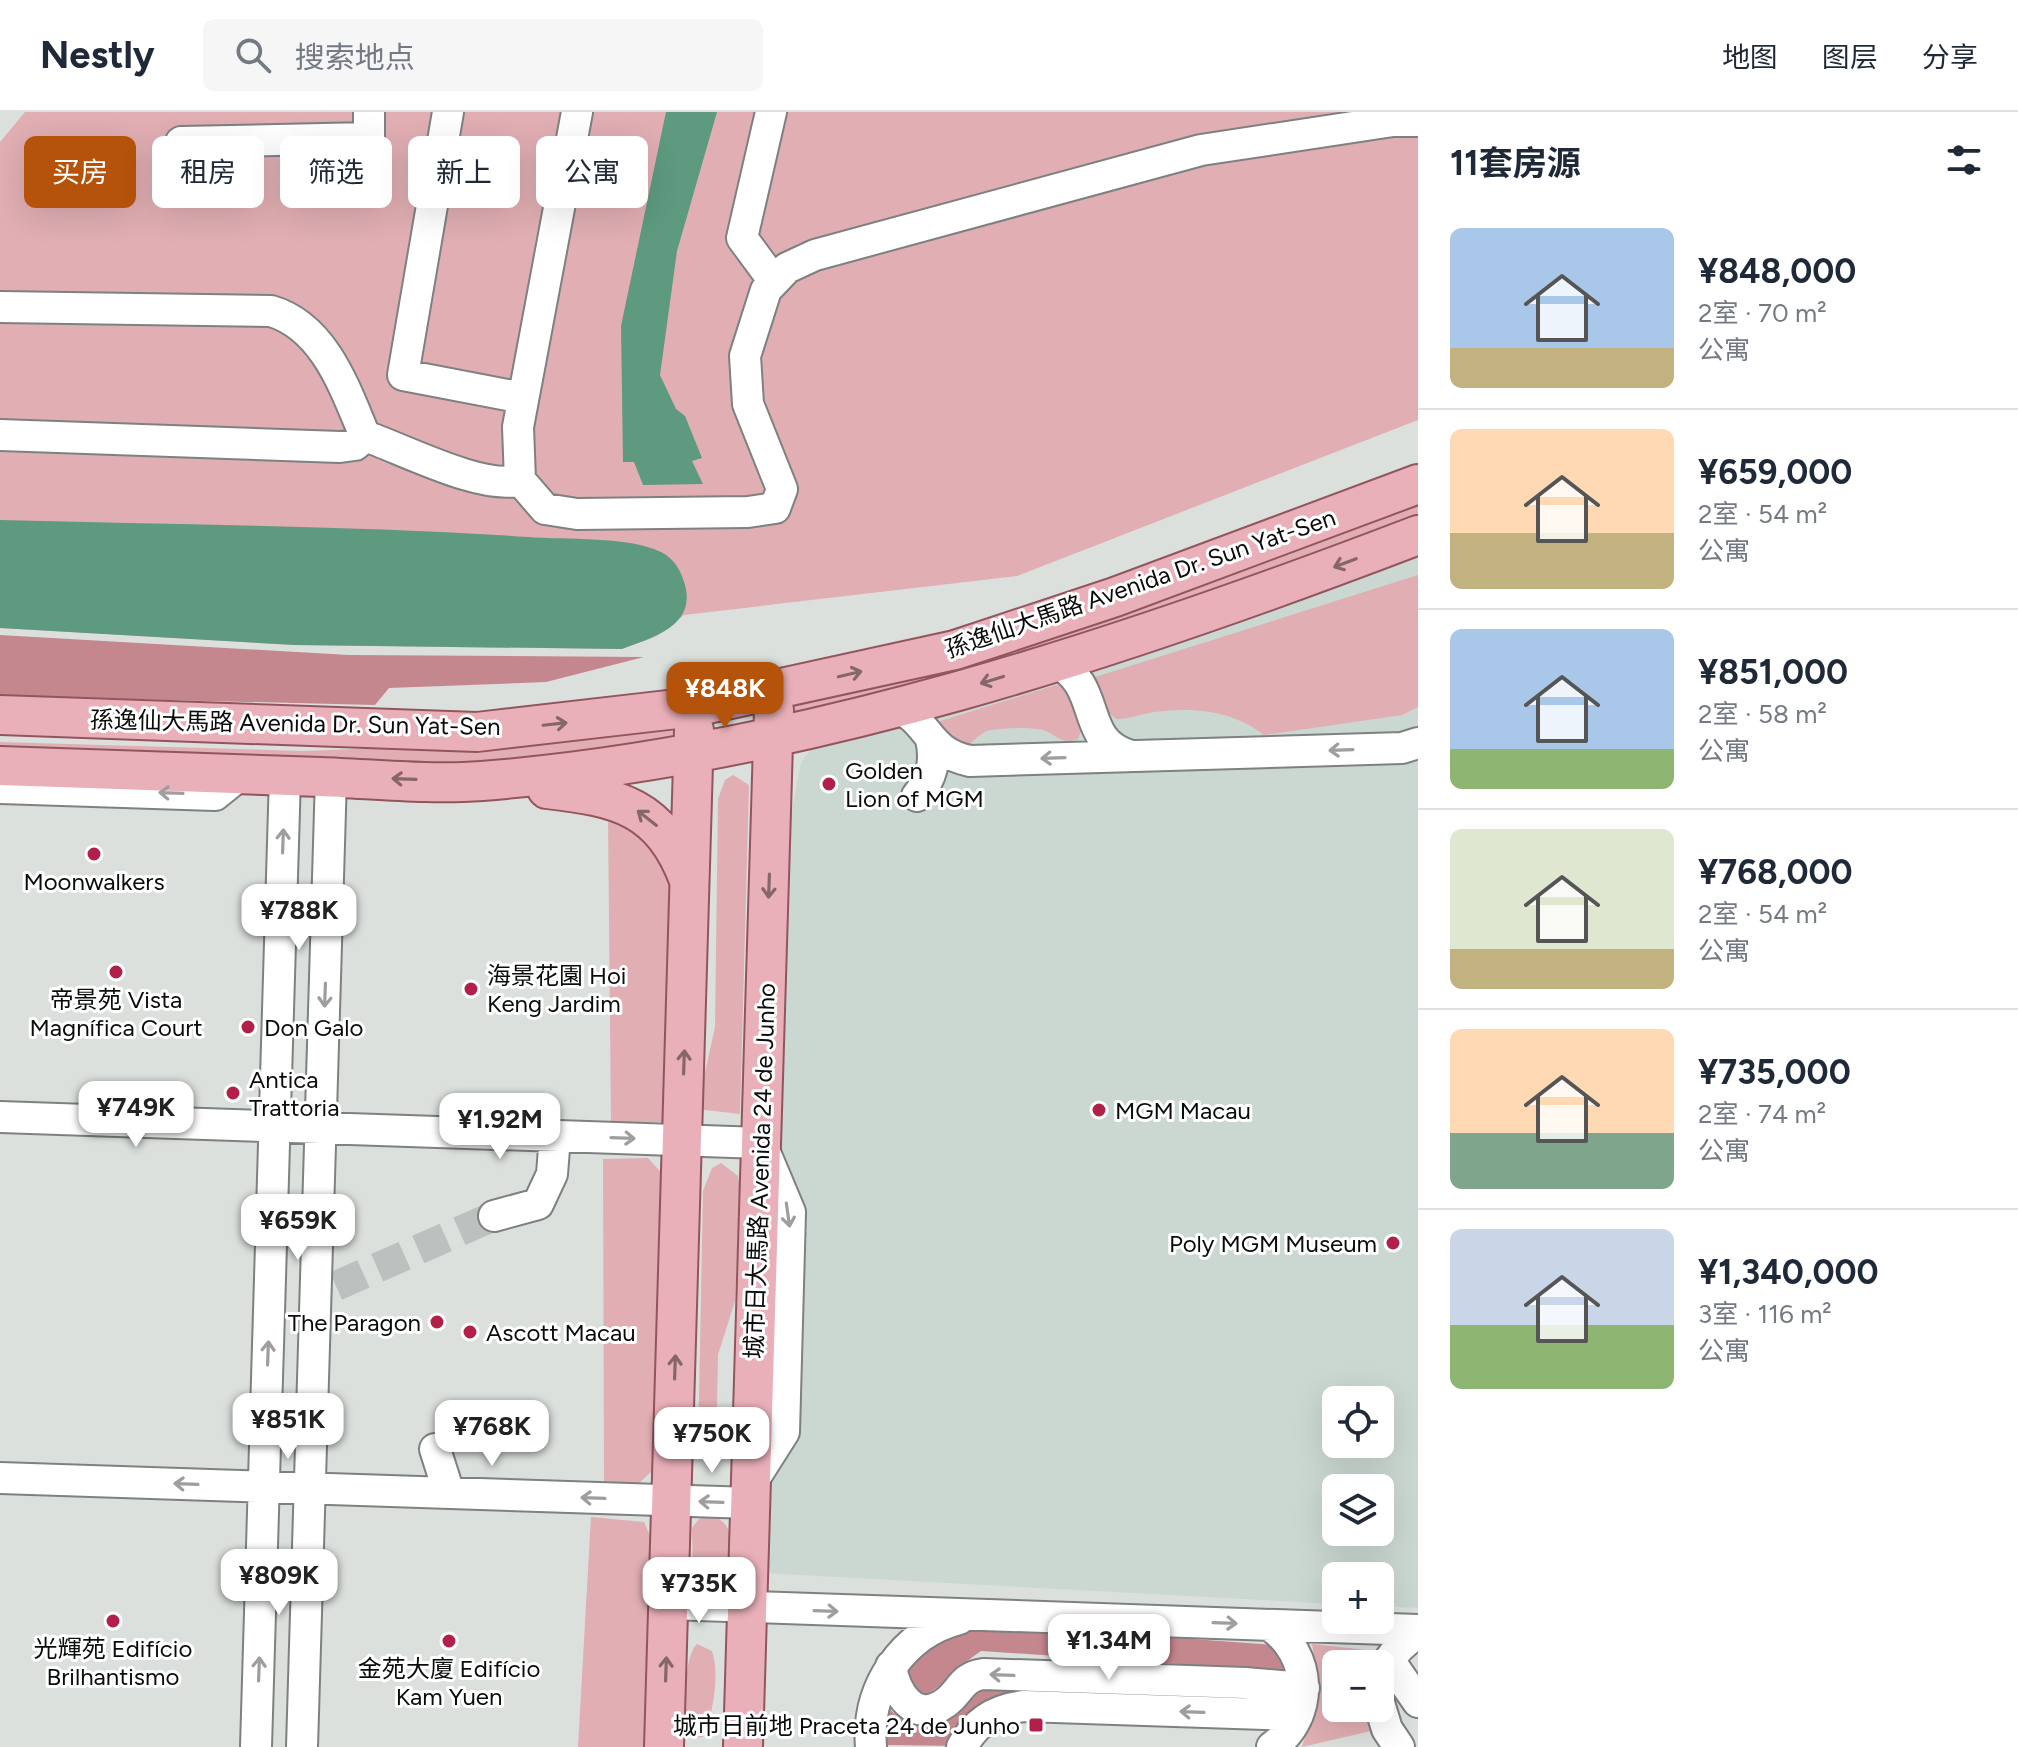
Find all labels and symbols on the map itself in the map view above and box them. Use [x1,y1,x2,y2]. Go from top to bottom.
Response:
street label: 孫逸仙大馬路 Avenida Dr. Sun Yat-Sen [941,502,1339,664]
one-way arrow [1333,557,1358,571]
pin: ¥848K [669,662,781,730]
one-way arrow [837,666,863,681]
one-way arrow [980,673,1006,688]
street label: 孫逸仙大馬路 Avenida Dr. Sun Yat-Sen [89,705,501,741]
one-way arrow [541,716,568,731]
one-way arrow [1328,742,1355,757]
one-way arrow [1040,751,1067,766]
place label: Golden Lion of MGM [845,756,984,813]
one-way arrow [391,772,418,787]
marker: Golden Lion of MGM [820,775,838,793]
one-way arrow [158,786,185,801]
one-way arrow [637,810,658,827]
one-way arrow [275,828,291,855]
marker: Moonwalkers [85,845,103,863]
place label: Moonwalkers [23,867,165,896]
one-way arrow [761,872,776,899]
pin: ¥788K [243,884,355,952]
place label: 海景花園 Hoi Keng Jardim [487,961,626,1018]
marker: 帝景苑 Vista Magnífica Court [107,963,125,981]
marker: 海景花園 Hoi Keng Jardim [462,980,480,998]
one-way arrow [317,981,332,1008]
street label: 城市日大馬路 Avenida 24 de Junho [739,983,781,1359]
place label: 帝景苑 Vista Magnífica Court [30,985,202,1042]
place label: Don Galo [264,1013,363,1042]
marker: Don Galo [239,1018,257,1036]
one-way arrow [677,1049,692,1076]
place label: Antica Trattoria [249,1065,339,1122]
pin: ¥749K [80,1081,192,1149]
marker: Antica Trattoria [224,1084,242,1102]
pin: ¥1.92M [435,1093,565,1161]
place label: MGM Macau [1115,1096,1251,1125]
marker: MGM Macau [1090,1101,1108,1119]
one-way arrow [609,1131,636,1146]
pin: ¥659K [242,1194,354,1262]
one-way arrow [781,1202,796,1228]
place label: Poly MGM Museum [1169,1229,1377,1258]
marker: Poly MGM Museum [1384,1234,1402,1252]
place label: The Paragon [288,1308,421,1337]
marker: The Paragon [428,1313,446,1331]
place label: Ascott Macau [486,1318,636,1347]
marker: Ascott Macau [461,1323,479,1341]
one-way arrow [260,1340,275,1367]
one-way arrow [668,1354,683,1381]
pin: ¥851K [232,1393,344,1461]
pin: ¥768K [436,1400,548,1468]
pin: ¥750K [656,1407,768,1475]
one-way arrow [173,1477,200,1492]
one-way arrow [580,1490,607,1506]
one-way arrow [698,1494,725,1509]
pin: ¥809K [223,1549,335,1617]
pin: ¥735K [643,1557,755,1625]
one-way arrow [812,1603,839,1618]
marker: 光輝苑 Edifício Brilhantismo [104,1612,122,1630]
pin: ¥1.34M [1044,1614,1174,1682]
one-way arrow [1211,1616,1238,1631]
marker: 金苑大廈 Edifício Kam Yuen [440,1632,458,1650]
place label: 光輝苑 Edifício Brilhantismo [34,1634,192,1691]
place label: 金苑大廈 Edifício Kam Yuen [358,1654,540,1711]
one-way arrow [251,1656,266,1683]
one-way arrow [659,1656,674,1683]
one-way arrow [989,1667,1016,1682]
one-way arrow [1179,1704,1206,1719]
place label: 城市日前地 Praceta 24 de Junho [673,1711,1020,1740]
marker: 城市日前地 Praceta 24 de Junho [1027,1716,1045,1734]

